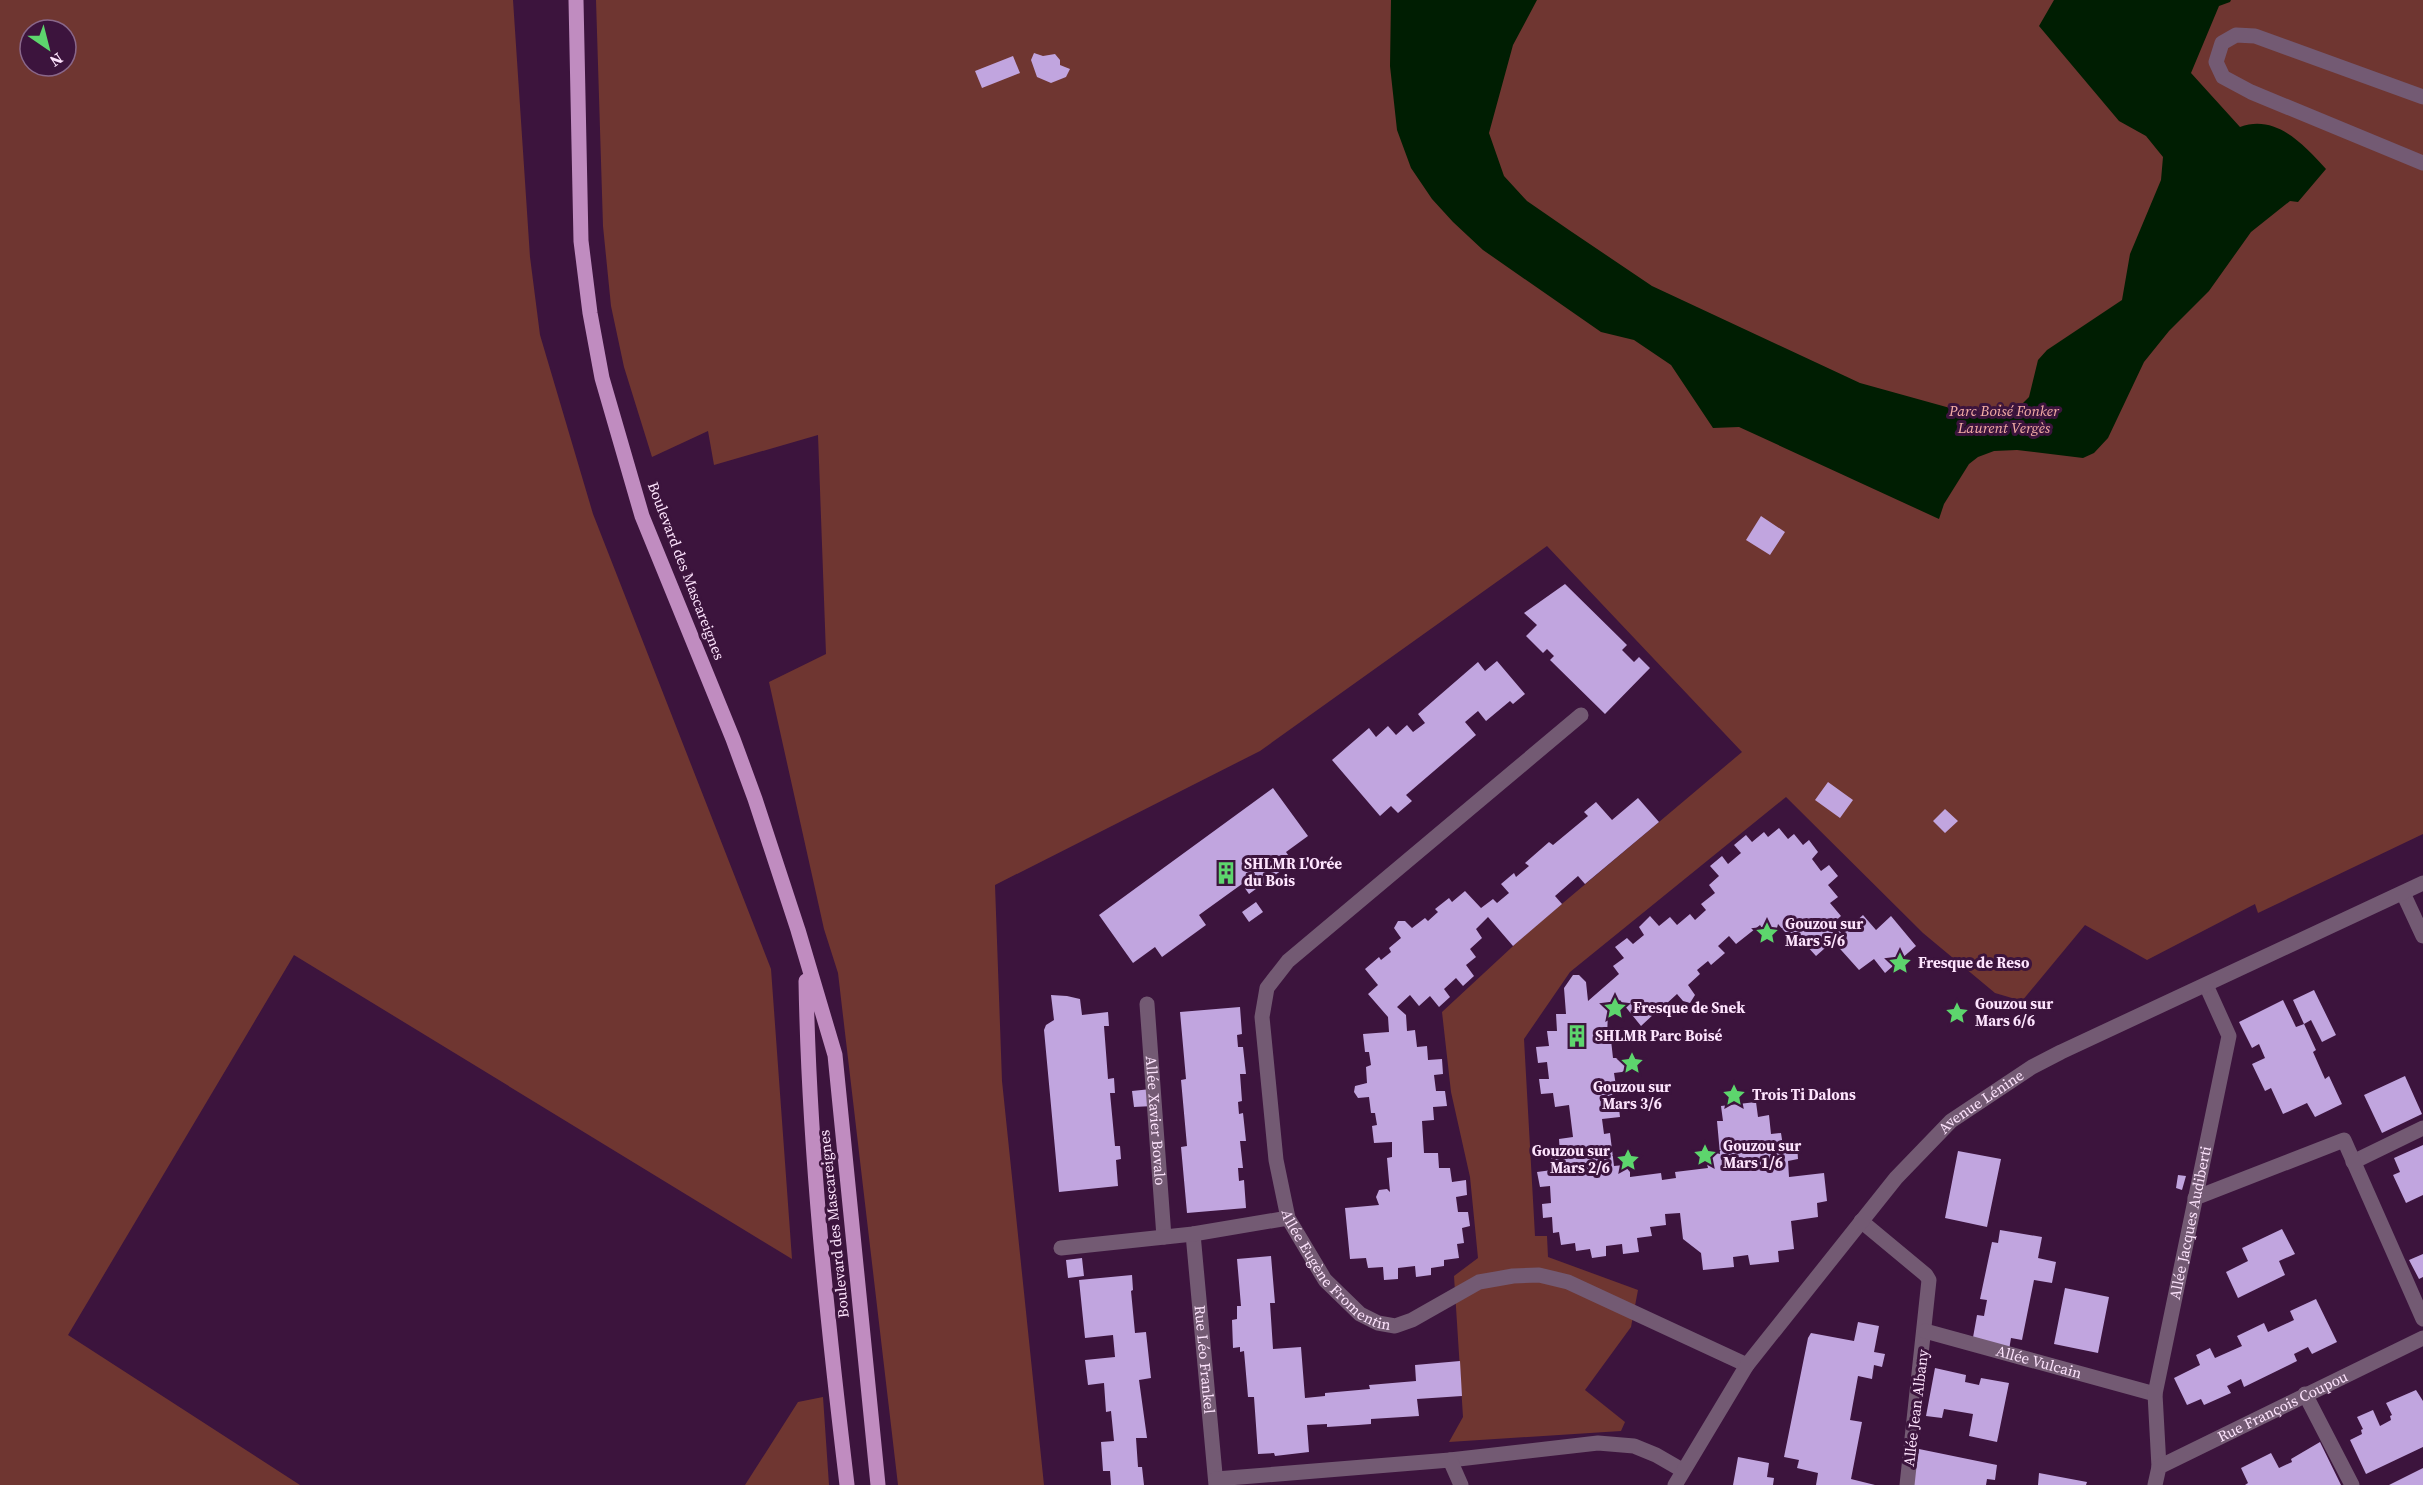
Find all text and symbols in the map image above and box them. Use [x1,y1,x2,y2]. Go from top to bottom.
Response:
north arrow [18,18,78,78]
text: N [45,48,68,73]
park label: Parc Boisé Fonker Laurent Vergès [1948,400,2060,438]
street label: Boulevard des Mascareignes [643,479,730,663]
place label: SHLMR L'Orée du Bois [1244,853,1342,891]
building icon: SHLMR L'Orée du Bois [1213,860,1239,886]
place label: Gouzou sur Mars 5/6 [1785,913,1863,951]
place icon: Gouzou sur Mars 5/6 [1754,920,1780,946]
place icon: Fresque de Reso [1887,950,1913,976]
place label: Fresque de Reso [1918,952,2030,973]
place label: Gouzou sur Mars 6/6 [1975,993,2053,1031]
place icon: Fresque de Snek [1602,995,1628,1021]
place label: Fresque de Snek [1633,997,1745,1018]
place icon: Gouzou sur Mars 6/6 [1944,1000,1970,1026]
building icon: SHLMR Parc Boisé [1564,1023,1590,1049]
place label: SHLMR Parc Boisé [1595,1025,1723,1046]
place icon: Gouzou sur Mars 3/6 [1619,1050,1645,1076]
street label: Allée Xavier Bovalo [1141,1055,1171,1186]
street label: Avenue Lénine [1933,1064,2028,1138]
place label: Gouzou sur Mars 3/6 [1593,1076,1671,1114]
place icon: Trois Ti Dalons [1721,1082,1747,1108]
place label: Trois Ti Dalons [1752,1084,1856,1105]
street label: Boulevard des Mascareignes [813,1129,854,1319]
place label: Gouzou sur Mars 1/6 [1723,1135,1801,1173]
place label: Gouzou sur Mars 2/6 [1532,1140,1610,1178]
place icon: Gouzou sur Mars 1/6 [1692,1142,1718,1168]
street label: Allée Jacques Audiberti [2164,1144,2216,1301]
place icon: Gouzou sur Mars 2/6 [1615,1147,1641,1173]
street label: Allée Eugène Fromentin [1277,1208,1393,1335]
street label: Rue Léo Frankel [1190,1304,1220,1415]
street label: Allée Vulcain [1994,1340,2084,1383]
street label: Allée Jean Albany [1898,1348,1933,1468]
street label: Rue François Coupou [2214,1365,2351,1447]

